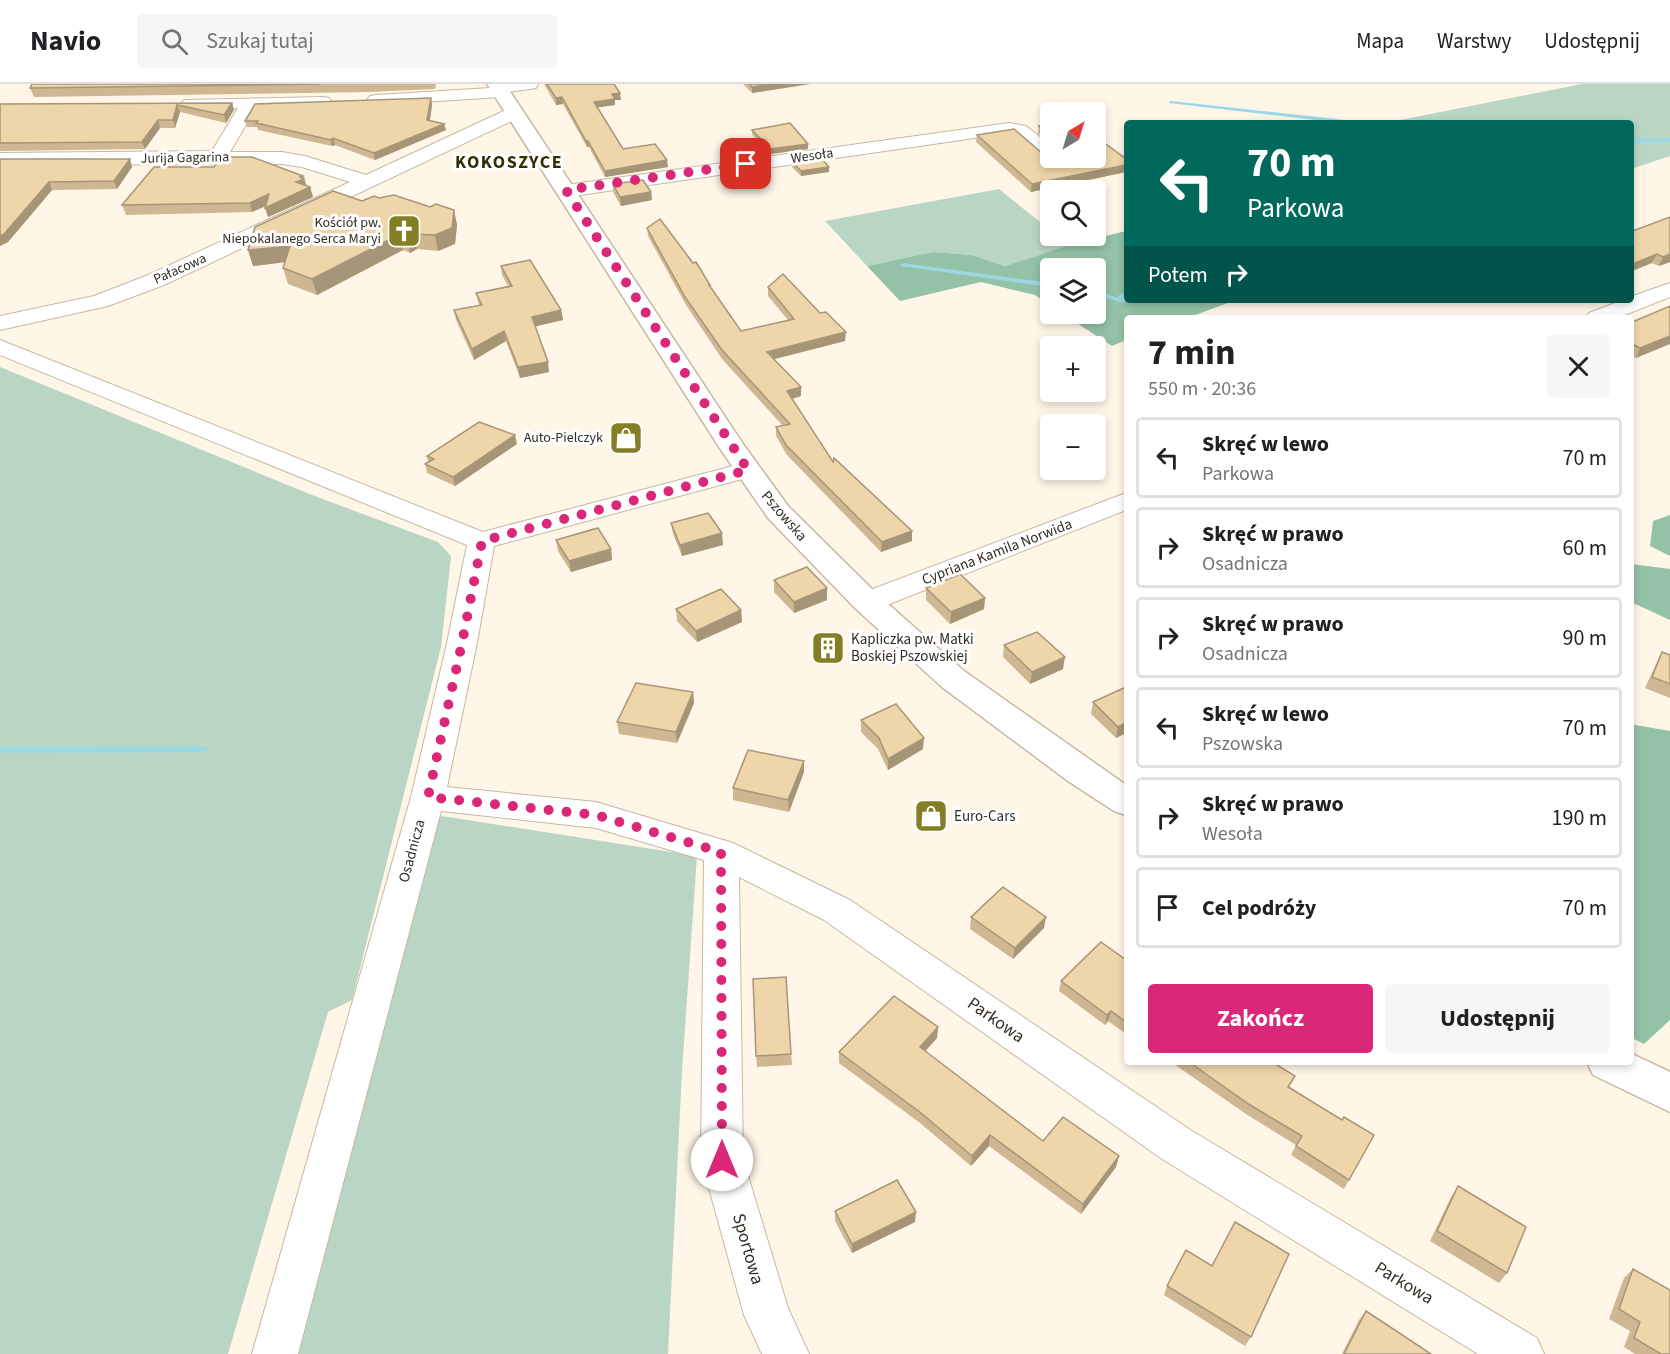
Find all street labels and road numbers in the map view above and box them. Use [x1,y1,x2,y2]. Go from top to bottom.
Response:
street label: Wesoła [789,143,835,169]
street label: Jurija Gagarina [141,147,229,169]
street label: Pałacowa [150,248,210,290]
street label: Pszowska [756,486,812,546]
street label: Cypriana Kamila Norwida [919,514,1075,590]
street label: Osadnicza [394,817,430,885]
street label: Parkowa [962,991,1030,1049]
street label: Sportowa [726,1210,770,1288]
street label: Parkowa [1370,1256,1438,1310]

